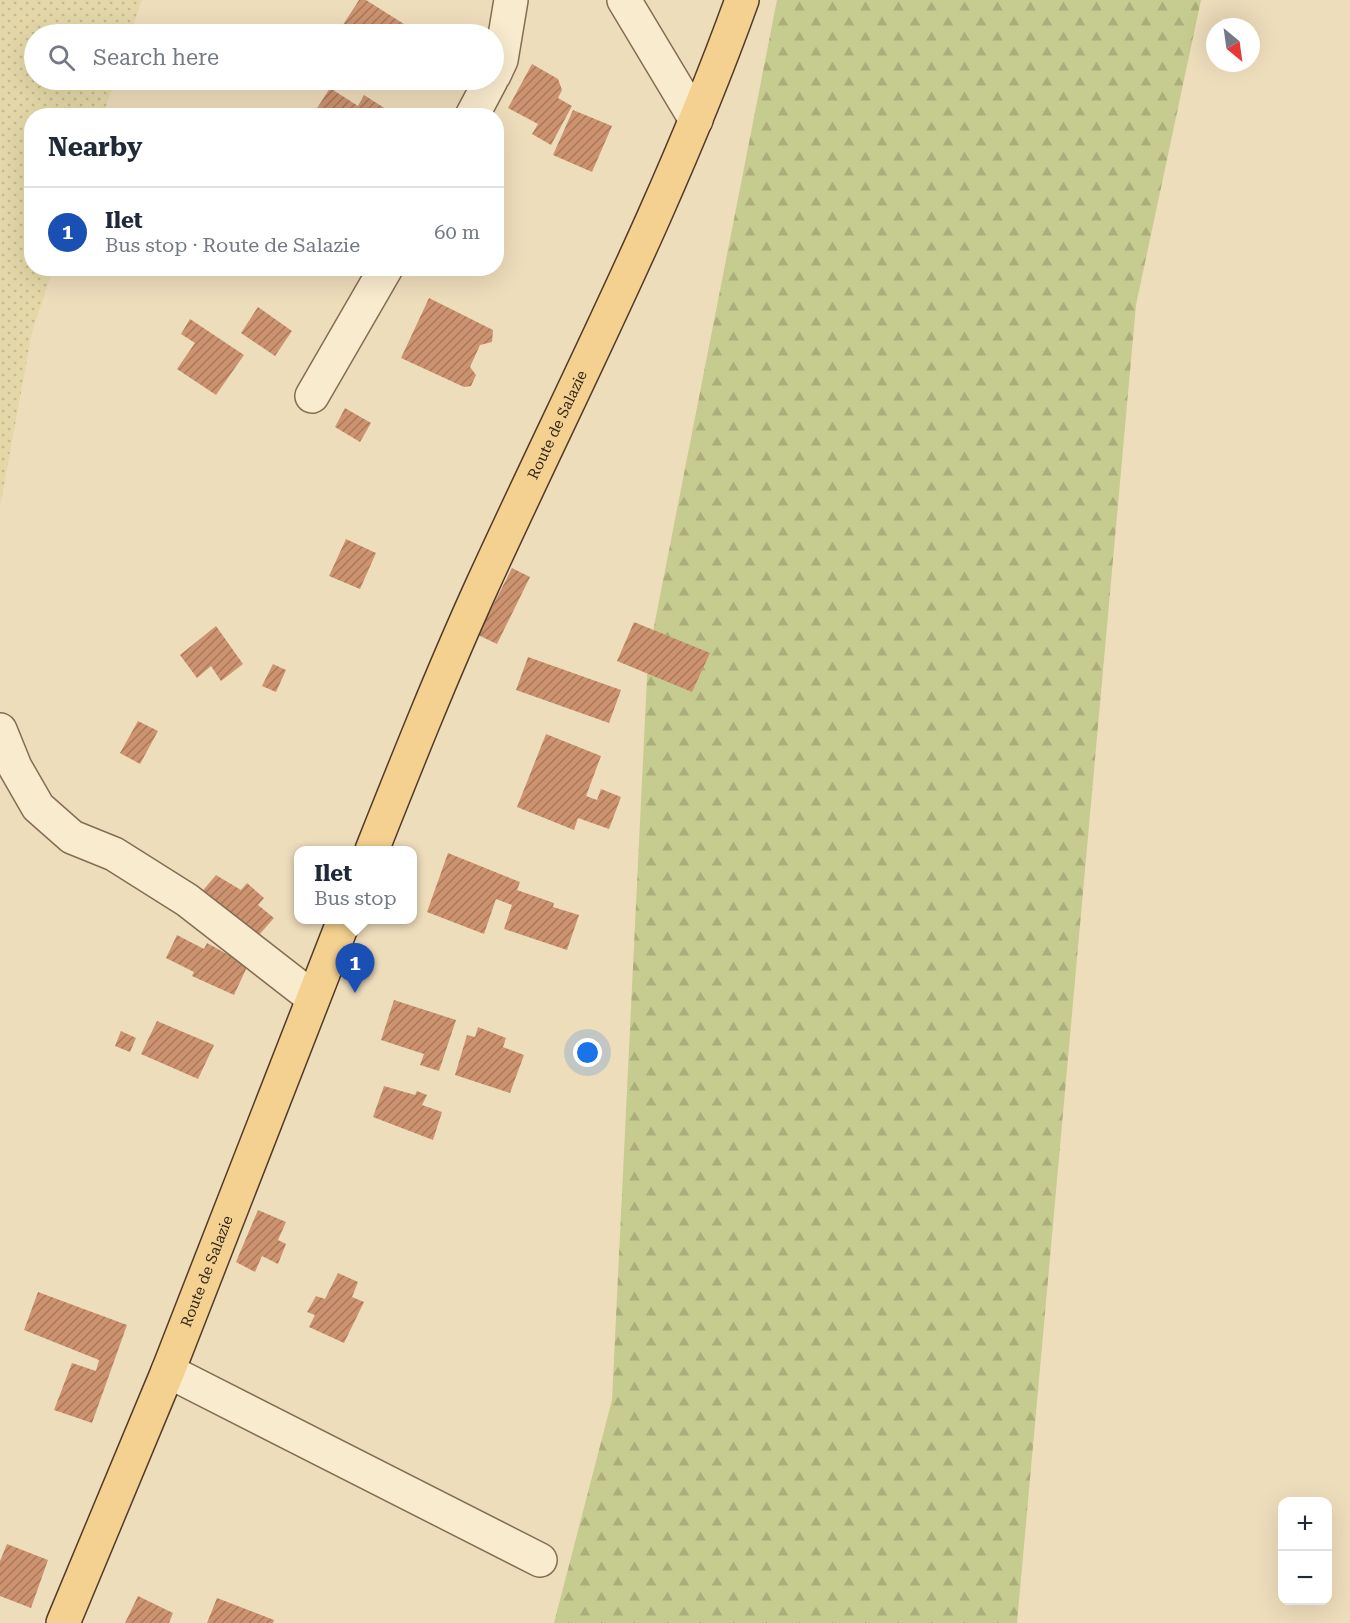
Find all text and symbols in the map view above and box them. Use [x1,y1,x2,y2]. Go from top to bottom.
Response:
north arrow [1206,18,1260,72]
search box [24,24,504,90]
icon: search [45,41,78,74]
text: Search here [93,45,219,70]
text: Nearby [48,132,142,162]
text: Ilet [105,208,143,233]
text: 1 [62,220,73,244]
text: 60 m [434,220,480,244]
text: Bus stop · Route de Salazie [105,233,360,257]
street label: Route de Salazie [524,367,591,482]
popup [294,846,417,924]
text: Ilet [314,861,352,886]
text: Bus stop [314,886,397,910]
pin: 1 [336,944,374,993]
your location [573,1038,602,1067]
street label: Route de Salazie [177,1213,237,1330]
map controls [1278,1497,1332,1605]
button: + [1278,1497,1332,1551]
button: − [1278,1551,1332,1605]

